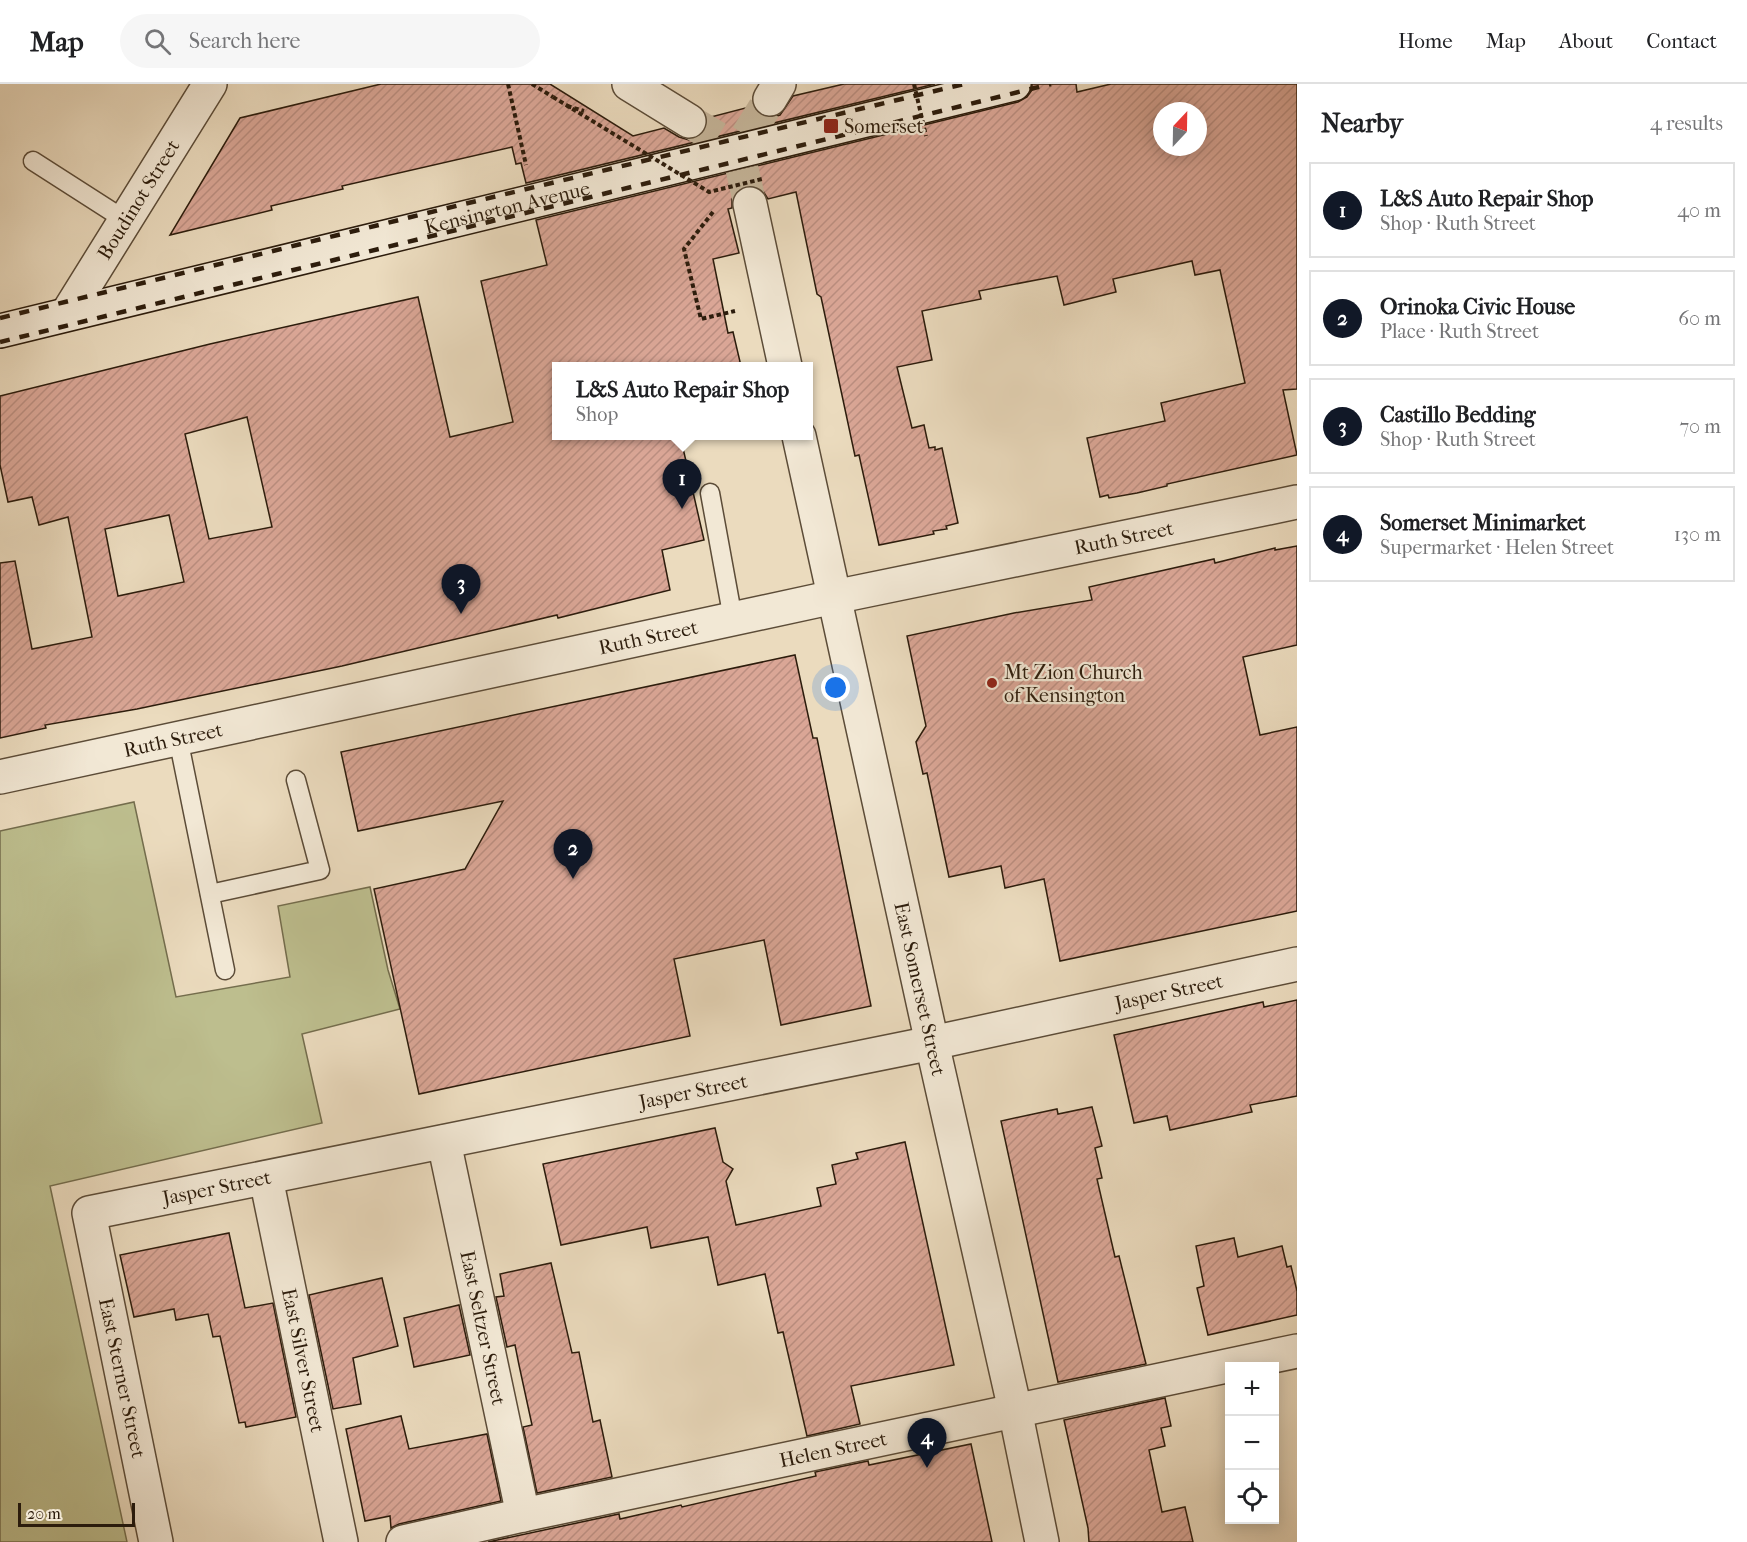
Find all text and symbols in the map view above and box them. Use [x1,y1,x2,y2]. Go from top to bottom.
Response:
search box [120,14,540,68]
text: Map [30,25,84,58]
icon: search [141,25,174,58]
text: Search here [189,28,300,54]
text: Home [1398,29,1453,53]
text: Map [1486,29,1526,53]
text: About [1559,29,1613,53]
text: Contact [1646,29,1717,53]
north arrow [1153,102,1207,156]
text: Nearby [1321,108,1403,139]
text: 4 results [1650,112,1723,135]
place label: Somerset [844,115,924,138]
marker: Somerset [822,117,840,135]
street label: Boudinot Street [92,135,184,264]
street label: Kensington Avenue [422,176,592,239]
text: L&S Auto Repair Shop [1380,186,1593,212]
text: 1 [1339,199,1346,222]
text: 40 m [1677,199,1721,222]
text: Shop · Ruth Street [1380,212,1536,235]
text: Orinoka Civic House [1380,294,1575,320]
text: 2 [1337,307,1348,330]
text: 60 m [1678,307,1721,330]
text: Place · Ruth Street [1380,320,1539,343]
popup [552,362,813,440]
text: L&S Auto Repair Shop [576,377,789,403]
text: Castillo Bedding [1380,402,1536,428]
text: Shop [576,403,618,426]
text: 3 [1338,415,1347,438]
text: 70 m [1679,415,1721,438]
text: Shop · Ruth Street [1380,428,1536,451]
pin: 1 [662,460,702,509]
text: Somerset Minimarket [1380,510,1586,536]
street label: Ruth Street [1072,516,1176,559]
text: 4 [1337,523,1348,546]
text: 130 m [1674,523,1721,546]
text: Supermarket · Helen Street [1380,536,1614,559]
pin: 3 [442,564,480,614]
street label: Ruth Street [596,615,700,659]
place label: Mt Zion Church of Kensington [1004,661,1144,707]
your location [821,673,850,702]
marker: Mt Zion Church of Kensington [985,676,999,690]
street label: Ruth Street [121,718,225,762]
pin: 2 [554,830,592,879]
street label: East Somerset Street [890,900,951,1078]
street label: Jasper Street [1111,969,1225,1015]
street label: Jasper Street [635,1069,749,1114]
street label: Jasper Street [158,1165,273,1210]
street label: East Seltzer Street [456,1248,511,1407]
street label: East Silver Street [277,1286,330,1434]
street label: East Sterner Street [94,1296,150,1460]
map controls [1225,1362,1279,1524]
button: + [1225,1362,1279,1416]
button: − [1225,1416,1279,1470]
pin: 4 [908,1418,946,1468]
street label: Helen Street [777,1427,889,1472]
button: locate [1225,1470,1279,1524]
scale bar [18,1500,135,1528]
text: 20 m [27,1504,61,1523]

